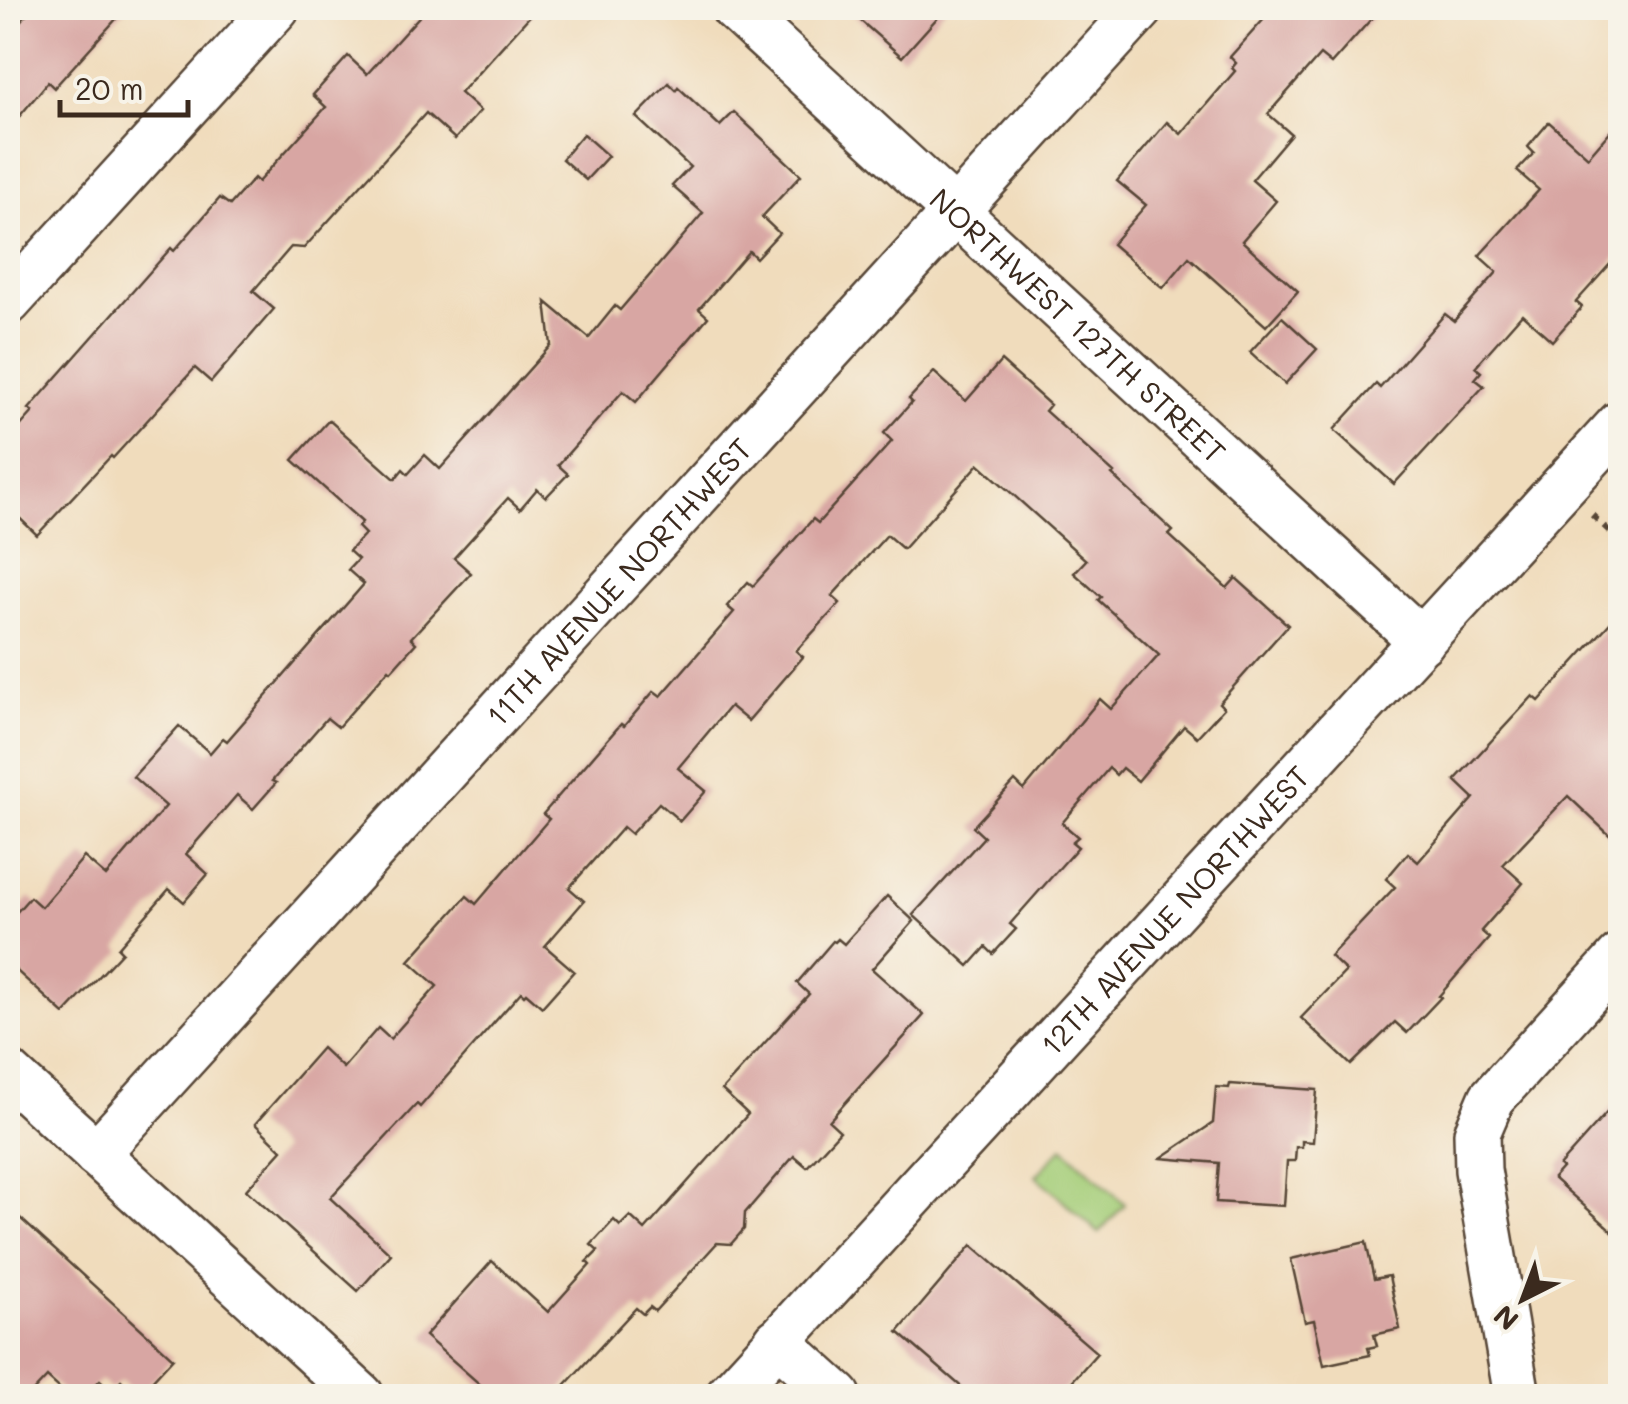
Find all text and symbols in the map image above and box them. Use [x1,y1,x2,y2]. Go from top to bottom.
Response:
scale bar [60,55,188,117]
text: 20 m [75,68,144,108]
street label: NORTHWEST 127TH STREET [922,179,1235,471]
street label: 11TH AVENUE NORTHWEST [477,429,760,734]
street label: 12TH AVENUE NORTHWEST [1031,756,1317,1063]
north arrow [1473,1249,1573,1349]
text: N [1486,1298,1526,1339]

